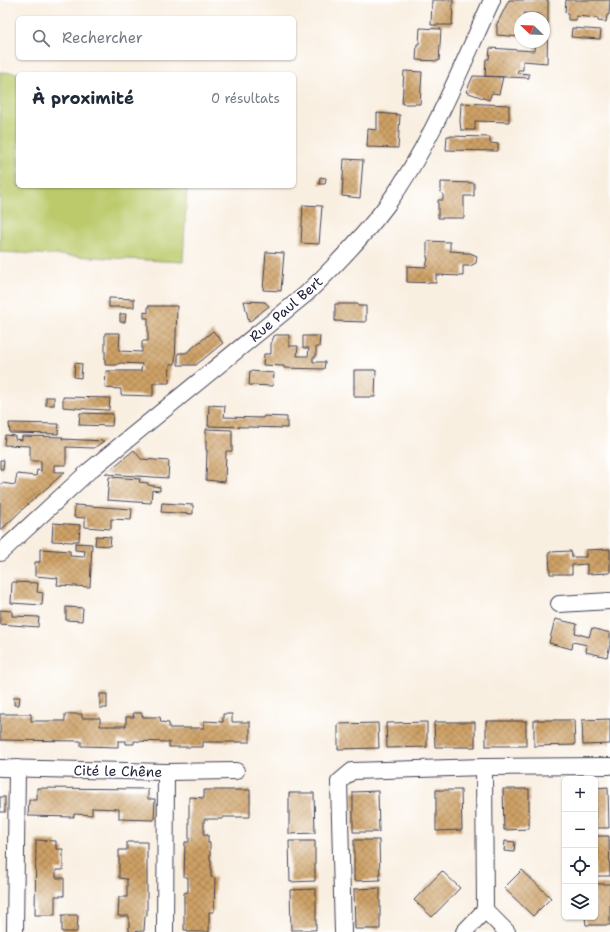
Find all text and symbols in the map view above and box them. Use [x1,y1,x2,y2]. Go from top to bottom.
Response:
north arrow [514,12,550,48]
search box [16,16,296,60]
icon: search [30,27,52,49]
text: Rechercher [62,28,143,48]
text: À proximité [32,87,134,109]
text: 0 résultats [211,90,280,107]
street label: Rue Paul Bert [246,272,326,346]
street label: Cité le Chêne [73,761,163,781]
map controls [562,776,598,920]
button: + [562,776,598,812]
button: − [562,812,598,848]
button: locate [562,848,598,884]
button: layers [562,884,598,920]

